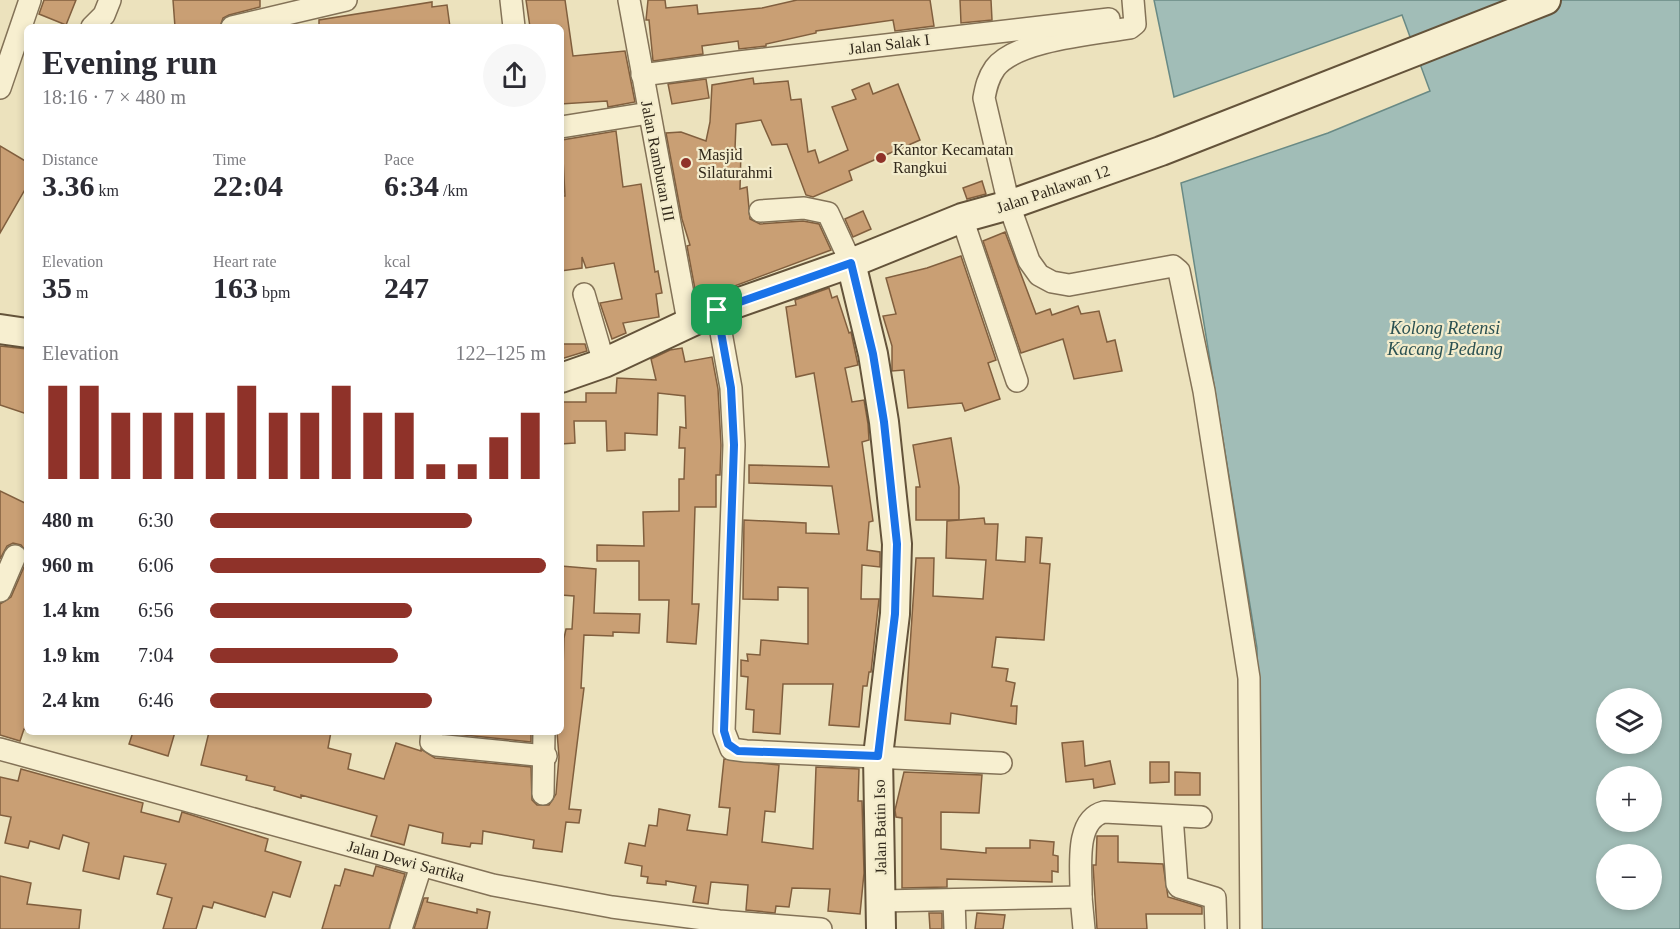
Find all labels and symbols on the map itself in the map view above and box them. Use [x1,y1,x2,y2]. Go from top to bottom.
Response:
street label: Jalan Salak I [847,31,931,57]
street label: Jalan Rambutan III [638,99,678,223]
place label: Kantor Kecamatan Rangkui [893,141,1013,177]
place label: Masjid Silaturahmi [698,146,773,181]
marker: Kantor Kecamatan Rangkui [874,151,888,165]
marker: Masjid Silaturahmi [679,156,693,170]
street label: Jalan Pahlawan 12 [994,162,1112,216]
pin [691,284,742,335]
water label: Kolong Retensi Kacang Pedang [1386,318,1503,359]
street label: Jalan Batin Iso [871,779,889,875]
street label: Jalan Dewi Sartika [345,837,467,885]

